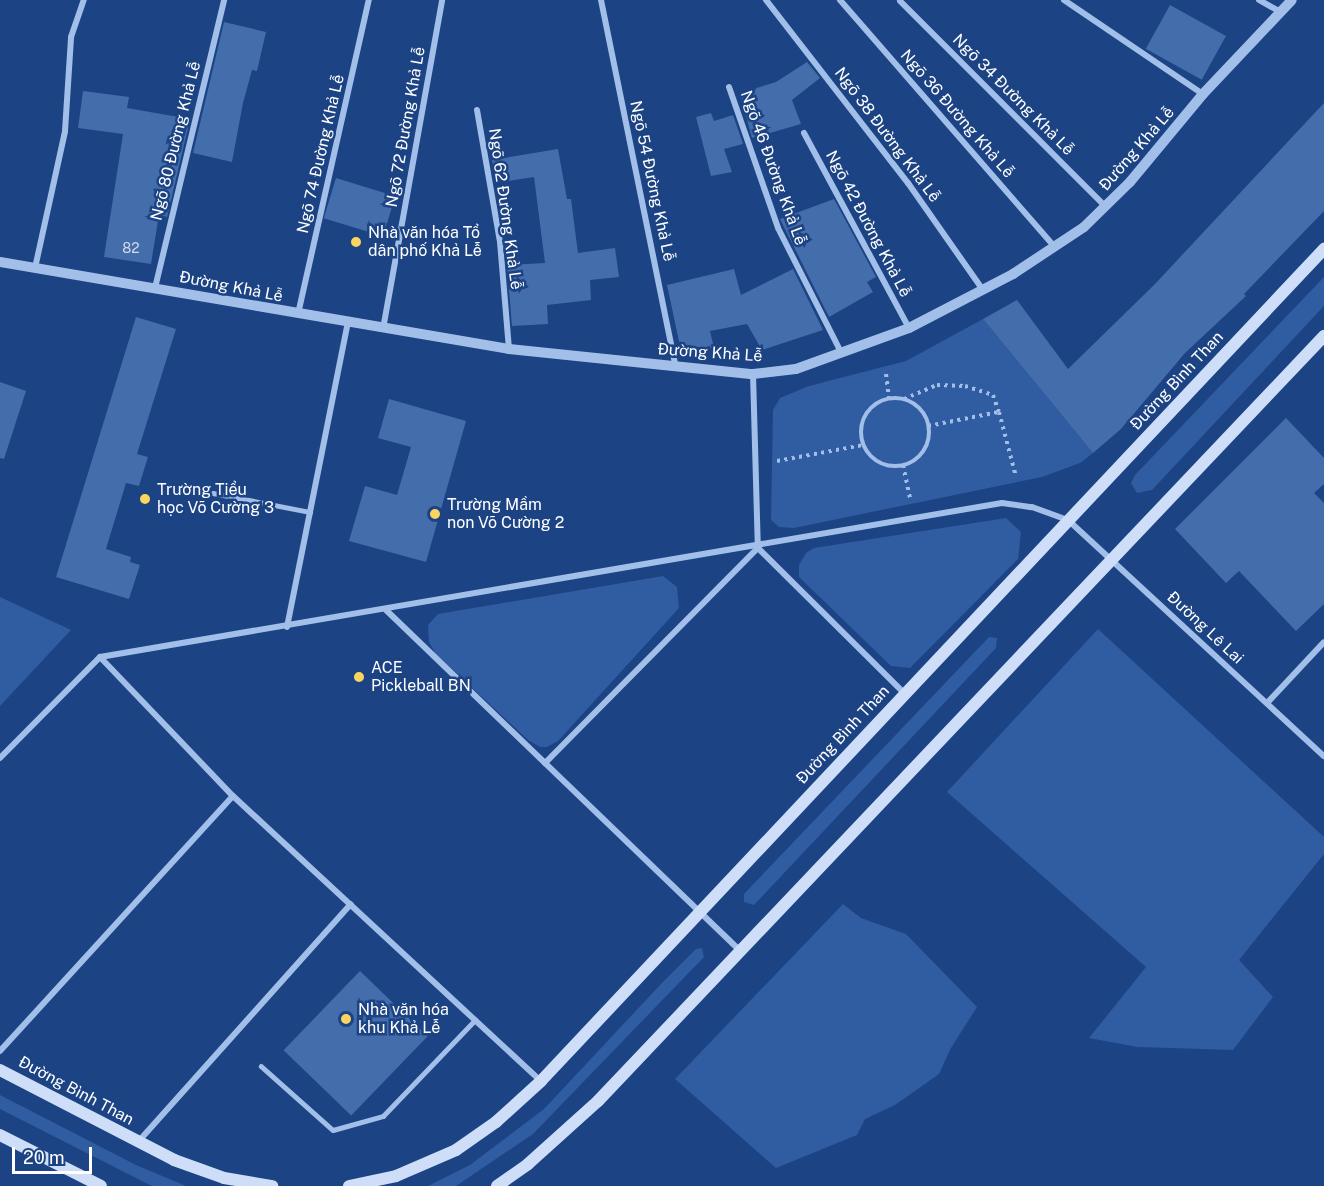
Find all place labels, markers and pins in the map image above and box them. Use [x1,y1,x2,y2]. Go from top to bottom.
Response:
place label: Nhà văn hóa Tổ dân phố Khả Lễ [368,223,482,261]
marker: Nhà văn hóa Tổ dân phố Khả Lễ [349,235,363,249]
place label: Trường Tiểu học Võ Cường 3 [157,480,275,518]
marker: Trường Tiểu học Võ Cường 3 [138,492,152,506]
place label: Trường Mầm non Võ Cường 2 [447,495,565,533]
marker: Trường Mầm non Võ Cường 2 [428,507,442,521]
place label: ACE Pickleball BN [371,658,471,696]
marker: ACE Pickleball BN [352,670,366,684]
place label: Nhà văn hóa khu Khả Lễ [358,1000,449,1038]
marker: Nhà văn hóa khu Khả Lễ [339,1012,353,1026]

